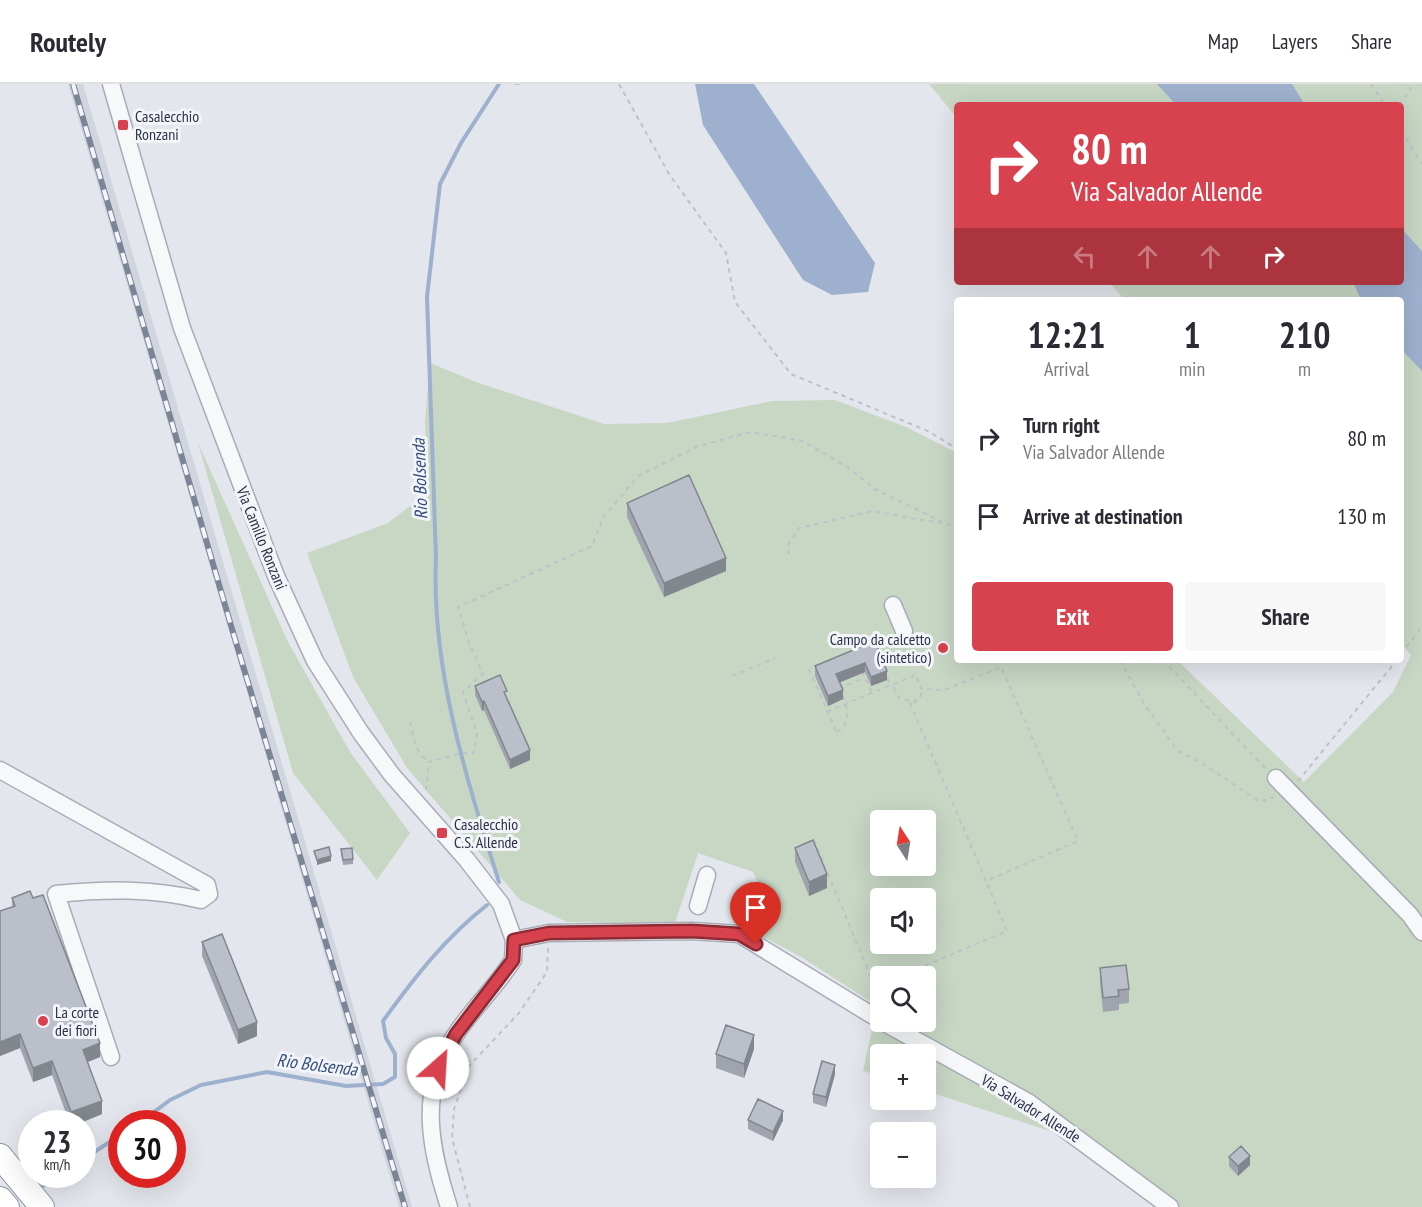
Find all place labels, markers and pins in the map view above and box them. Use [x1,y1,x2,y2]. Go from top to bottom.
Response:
place label: Casalecchio Ronzani [135,106,199,144]
marker: Casalecchio Ronzani [116,118,130,132]
place label: Campo da calcetto (sintetico) [830,629,931,667]
marker: Campo da calcetto (sintetico) [936,641,950,655]
place label: Casalecchio C.S. Allende [454,814,518,852]
marker: Casalecchio C.S. Allende [435,826,449,840]
pin [730,882,781,944]
place label: La corte dei fiori [55,1002,99,1040]
marker: La corte dei fiori [36,1014,50,1028]

